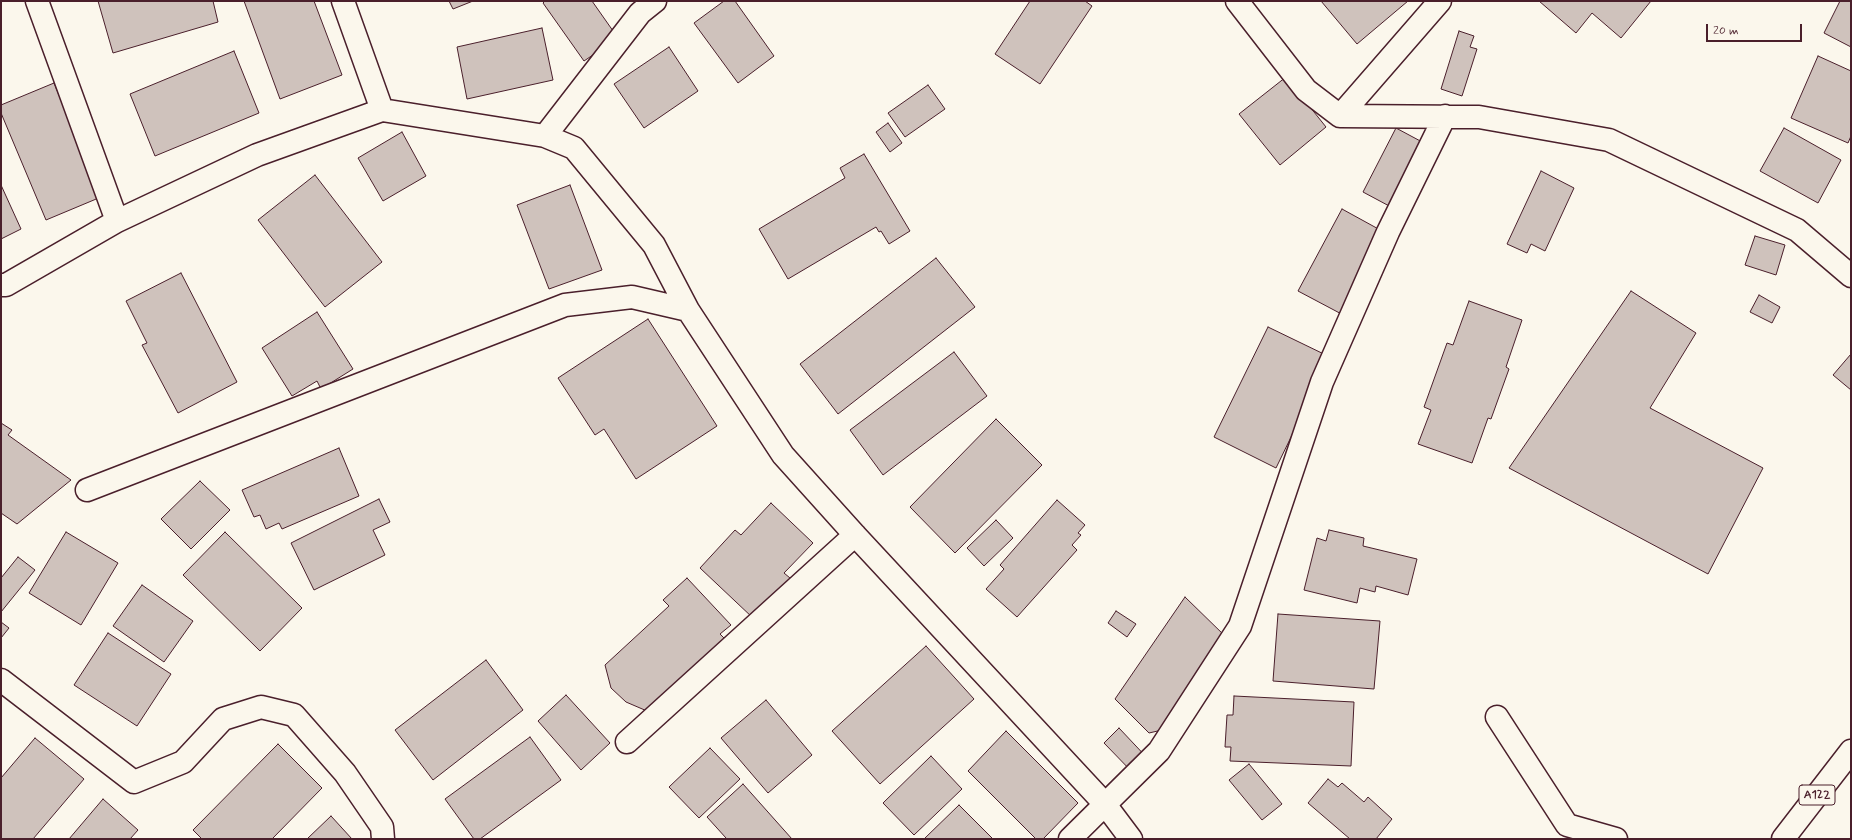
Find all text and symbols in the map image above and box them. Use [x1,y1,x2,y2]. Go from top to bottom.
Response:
scale bar [1708,16,1804,42]
text: 20 m [1713,23,1739,39]
road number: A122 [1799,785,1835,805]

